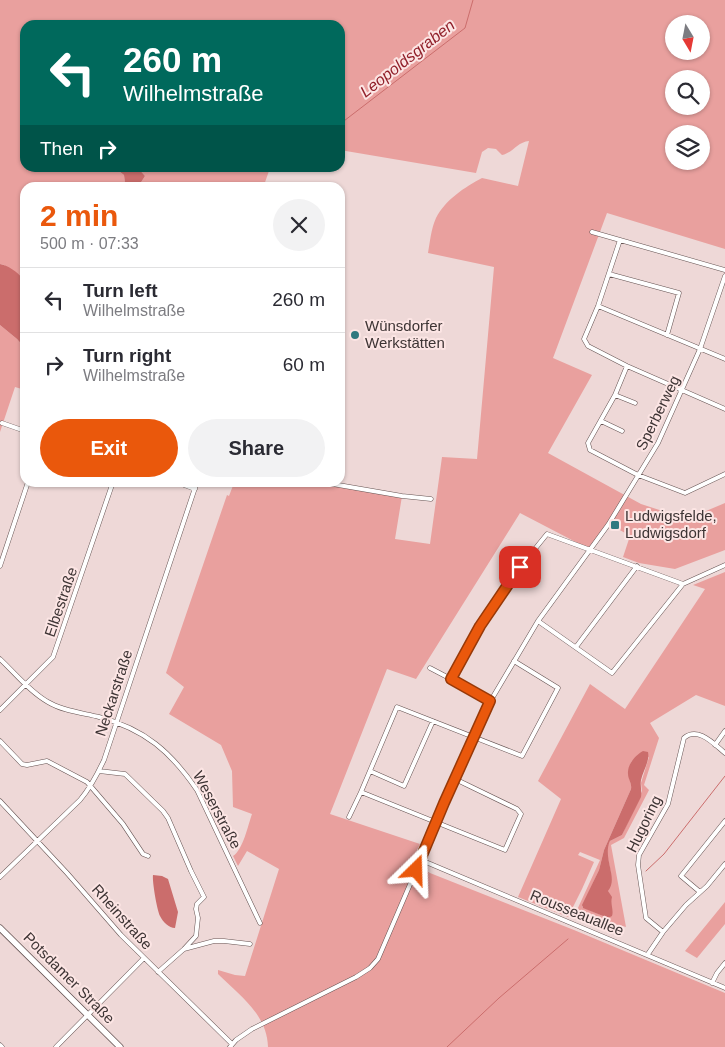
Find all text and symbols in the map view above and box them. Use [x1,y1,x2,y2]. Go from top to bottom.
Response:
north arrow [665,15,710,60]
map controls [665,15,710,170]
water label: Leopoldsgraben [357,16,458,100]
icon: left [40,40,105,105]
text: 260 m [123,40,222,79]
button: search [665,70,710,115]
text: Wilhelmstraße [123,81,264,106]
button: layers [665,125,710,170]
icon: right [93,135,121,163]
text: Then [40,138,83,159]
text: 2 min [40,199,118,232]
button: close [273,199,325,251]
text: 500 m · 07:33 [40,235,139,252]
text: Turn left [83,280,158,301]
icon: left [40,286,68,314]
text: 260 m [272,289,325,310]
text: Wilhelmstraße [83,302,185,319]
place label: Wünsdorfer Werkstätten [365,317,445,351]
marker: Wünsdorfer Werkstätten [349,329,361,341]
text: Turn right [83,345,171,366]
icon: right [40,351,68,379]
text: 60 m [283,354,325,375]
text: Wilhelmstraße [83,367,185,384]
street label: Sperberweg [632,373,683,453]
button: Exit [40,419,178,477]
button: Share [188,419,325,477]
place label: Ludwigsfelde, Ludwigsdorf [625,507,717,541]
marker: Ludwigsfelde, Ludwigsdorf [609,519,621,531]
pin [499,546,541,588]
icon: arrive [506,553,534,581]
street label: Elbestraße [41,565,80,639]
street label: Neckarstraße [92,647,136,738]
street label: Weserstraße [190,768,245,852]
street label: Hugoring [623,793,665,855]
position arrow [389,843,441,895]
street label: Rheinstraße [89,881,156,953]
street label: Rousseauallee [528,886,626,939]
street label: Potsdamer Straße [20,929,118,1027]

